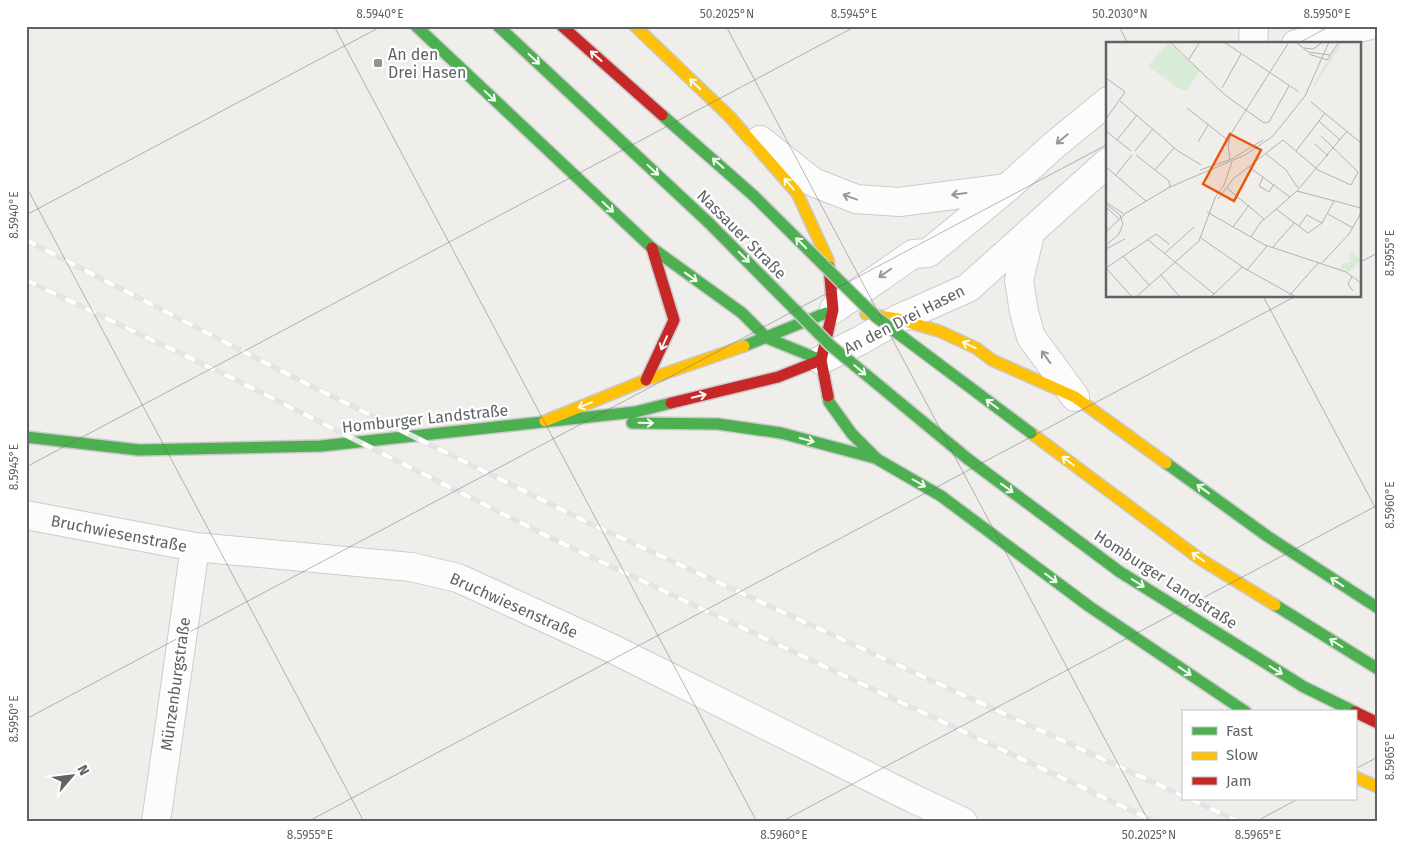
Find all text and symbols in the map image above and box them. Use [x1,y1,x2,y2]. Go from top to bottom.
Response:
text: 8.5940°E [356,7,404,21]
text: 50.2025°N [700,7,754,21]
text: 8.5945°E [831,7,877,21]
text: 50.2030°N [1092,7,1148,21]
text: 8.5950°E [1303,7,1351,21]
inset map [1106,42,1362,298]
place label: An den Drei Hasen [388,45,466,82]
one-way arrow [589,50,602,62]
one-way arrow [527,53,540,65]
marker: An den Drei Hasen [372,57,384,69]
one-way arrow [689,77,701,90]
one-way arrow [484,90,496,102]
one-way arrow [1055,134,1068,145]
one-way arrow [711,158,724,169]
one-way arrow [646,164,659,176]
one-way arrow [783,178,794,191]
street label: Nassauer Straße [693,186,790,283]
one-way arrow [951,189,967,199]
text: 8.5940°E [7,191,21,239]
one-way arrow [843,192,859,201]
one-way arrow [602,201,615,213]
text: 8.5955°E [1383,230,1397,276]
one-way arrow [795,237,808,249]
one-way arrow [737,251,749,263]
one-way arrow [878,268,892,278]
one-way arrow [684,271,697,282]
street label: An den Drei Hasen [841,281,968,358]
one-way arrow [658,335,668,350]
one-way arrow [962,339,977,349]
one-way arrow [1041,350,1051,364]
one-way arrow [854,364,867,376]
one-way arrow [691,391,707,400]
one-way arrow [985,399,999,409]
street label: Homburger Landstraße [341,400,509,437]
one-way arrow [577,401,592,410]
one-way arrow [638,418,654,428]
one-way arrow [799,436,815,445]
text: 8.5945°E [7,444,21,490]
one-way arrow [1062,455,1075,466]
one-way arrow [912,479,926,489]
text: 8.5960°E [1383,481,1397,529]
one-way arrow [1000,483,1014,493]
one-way arrow [1196,484,1210,494]
street label: Bruchwiesenstraße [49,511,189,556]
street label: Homburger Landstraße [1090,526,1241,633]
one-way arrow [1191,552,1205,562]
street label: Bruchwiesenstraße [447,569,581,642]
one-way arrow [1044,573,1058,583]
one-way arrow [1330,576,1344,587]
one-way arrow [1131,579,1145,589]
street label: Münzenburgstraße [157,616,194,752]
one-way arrow [1330,638,1344,648]
one-way arrow [1269,664,1283,675]
one-way arrow [1177,666,1191,676]
text: 8.5950°E [7,695,21,743]
legend [1182,710,1356,800]
text: Fast [1226,722,1253,740]
text: 8.5965°E [1383,734,1397,780]
text: Slow [1226,746,1258,764]
north arrow [48,750,98,800]
text: N [73,762,93,778]
text: Jam [1226,772,1252,790]
text: 8.5955°E [287,828,333,842]
text: 8.5960°E [760,828,808,842]
text: 50.2025°N [1122,828,1176,842]
text: 8.5965°E [1235,828,1281,842]

